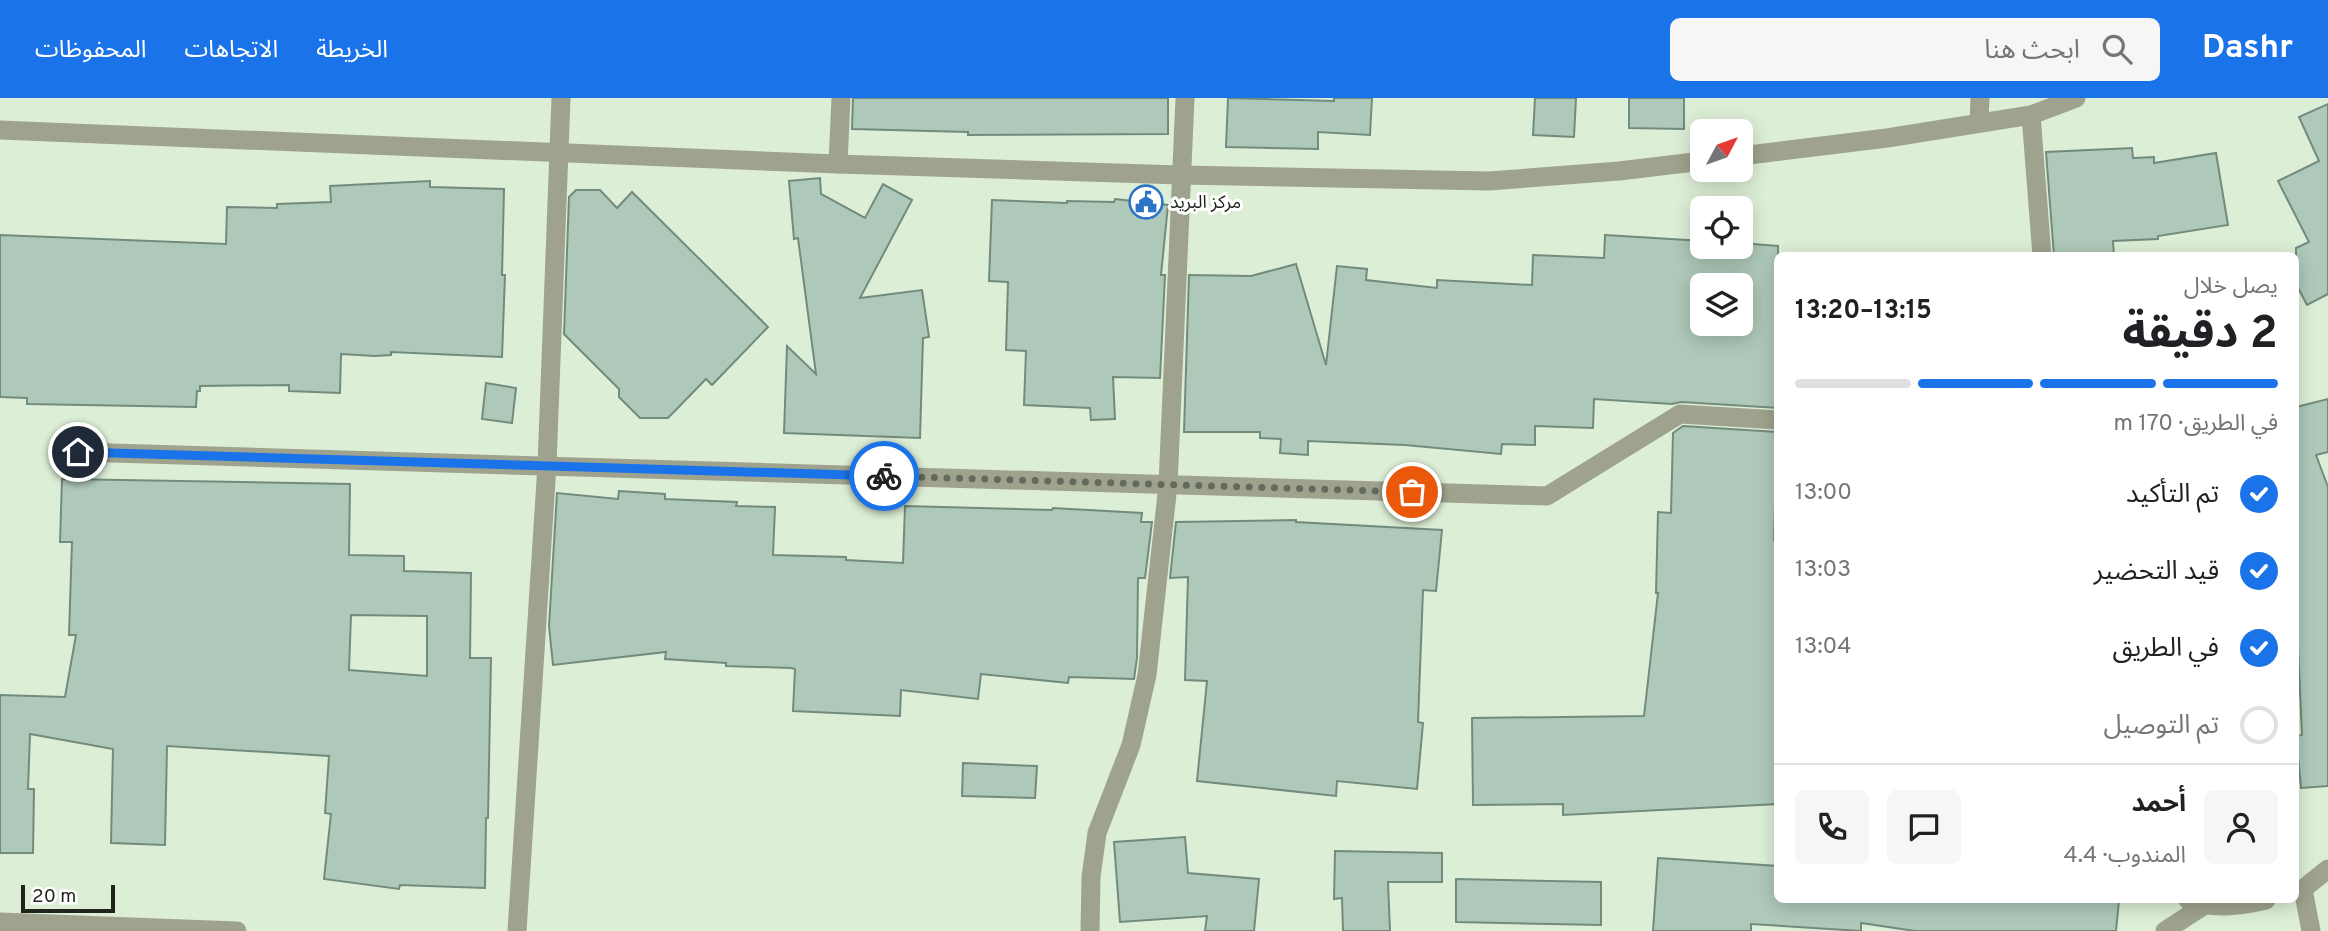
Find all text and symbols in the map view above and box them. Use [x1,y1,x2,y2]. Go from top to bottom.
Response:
search box [1670,18,2160,81]
text: Dashr [2202,28,2293,70]
icon: search [2098,30,2136,68]
text: ابحث هنا [1984,35,2080,68]
text: المحفوظات [35,36,146,66]
text: الاتجاهات [184,36,278,66]
text: الخريطة [316,36,388,66]
north arrow [1690,119,1754,182]
map controls [1690,119,1753,336]
public building icon: مركز البريد [1127,183,1165,221]
place label: مركز البريد [1170,192,1241,215]
button: locate [1690,196,1753,259]
button: layers [1690,273,1753,336]
text: يصل خلال [2184,273,2278,302]
text: 13:15–13:20 [1795,295,1932,328]
text: 2 دقيقة [2123,306,2278,365]
text: في الطريق · 170 m [2113,410,2278,439]
pin [48,422,108,482]
icon: home [59,433,97,471]
courier [849,441,919,511]
icon: bike [865,457,903,495]
pin [1382,462,1442,522]
icon: bag [1393,473,1431,511]
icon: check [2240,475,2278,513]
text: 13:00 [1795,479,1852,508]
text: تم التأكيد [2126,479,2219,512]
icon: check [2240,552,2278,590]
text: 13:03 [1795,556,1851,585]
text: قيد التحضير [2094,556,2219,589]
icon: check [2240,629,2278,667]
text: 13:04 [1795,633,1852,662]
text: في الطريق [2112,633,2219,666]
text: تم التوصيل [2103,710,2219,743]
text: أحمد [2132,788,2186,821]
button: phone [1795,790,1869,864]
button: chat [1887,790,1961,864]
button: person [2204,790,2278,864]
text: المندوب · 4.4 [2063,842,2186,871]
scale bar [21,882,116,914]
text: 20 m [32,885,76,909]

